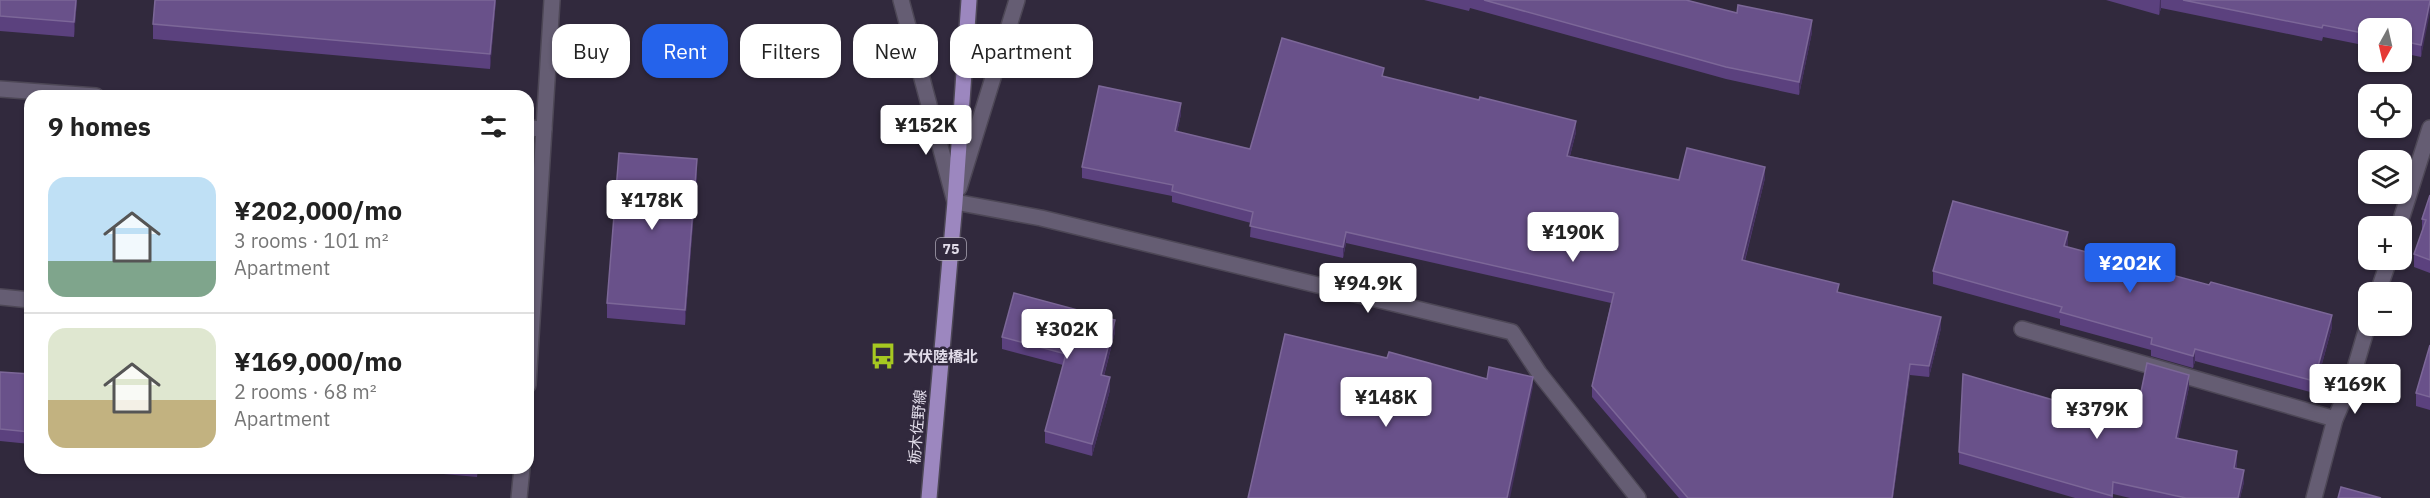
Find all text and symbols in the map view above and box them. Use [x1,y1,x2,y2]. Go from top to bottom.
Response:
north arrow [2358,18,2412,72]
map controls [2358,18,2412,336]
chip: Buy [552,24,630,78]
chip: Rent [642,24,728,78]
chip: Filters [740,24,841,78]
chip: New [853,24,938,78]
chip: Apartment [950,24,1093,78]
button: locate [2358,84,2412,138]
pin: ¥152K [884,105,968,156]
text: 9 homes [48,109,151,143]
icon: filters [477,110,510,143]
text: ¥152K [895,111,957,138]
button: layers [2358,150,2412,204]
pin: ¥178K [610,180,694,231]
text: ¥178K [621,186,683,213]
text: ¥202,000/mo [234,193,402,227]
icon: home [96,201,168,273]
pin: ¥190K [1531,212,1615,263]
button: + [2358,216,2412,270]
text: ¥190K [1542,218,1604,245]
text: 3 rooms · 101 m² [234,227,389,254]
road number: 75 [936,238,966,260]
pin: ¥202K [2088,243,2172,294]
text: ¥202K [2099,249,2161,276]
text: Apartment [234,254,330,281]
pin: ¥94.9K [1319,263,1417,314]
text: ¥94.9K [1333,269,1403,296]
button: − [2358,282,2412,336]
pin: ¥302K [1025,309,1109,360]
text: ¥302K [1036,315,1098,342]
bus stop icon: 犬伏陸橋北 [868,341,898,371]
text: ¥169,000/mo [234,344,402,378]
place label: 犬伏陸橋北 [903,347,978,366]
icon: home [96,352,168,424]
pin: ¥169K [2313,364,2397,415]
text: ¥169K [2324,370,2386,397]
pin: ¥148K [1344,377,1428,428]
text: 2 rooms · 68 m² [234,378,377,405]
text: ¥148K [1355,383,1417,410]
street label: 栃木佐野線 [904,389,930,465]
pin: ¥379K [2055,389,2139,440]
text: ¥379K [2066,395,2128,422]
text: Apartment [234,405,330,432]

